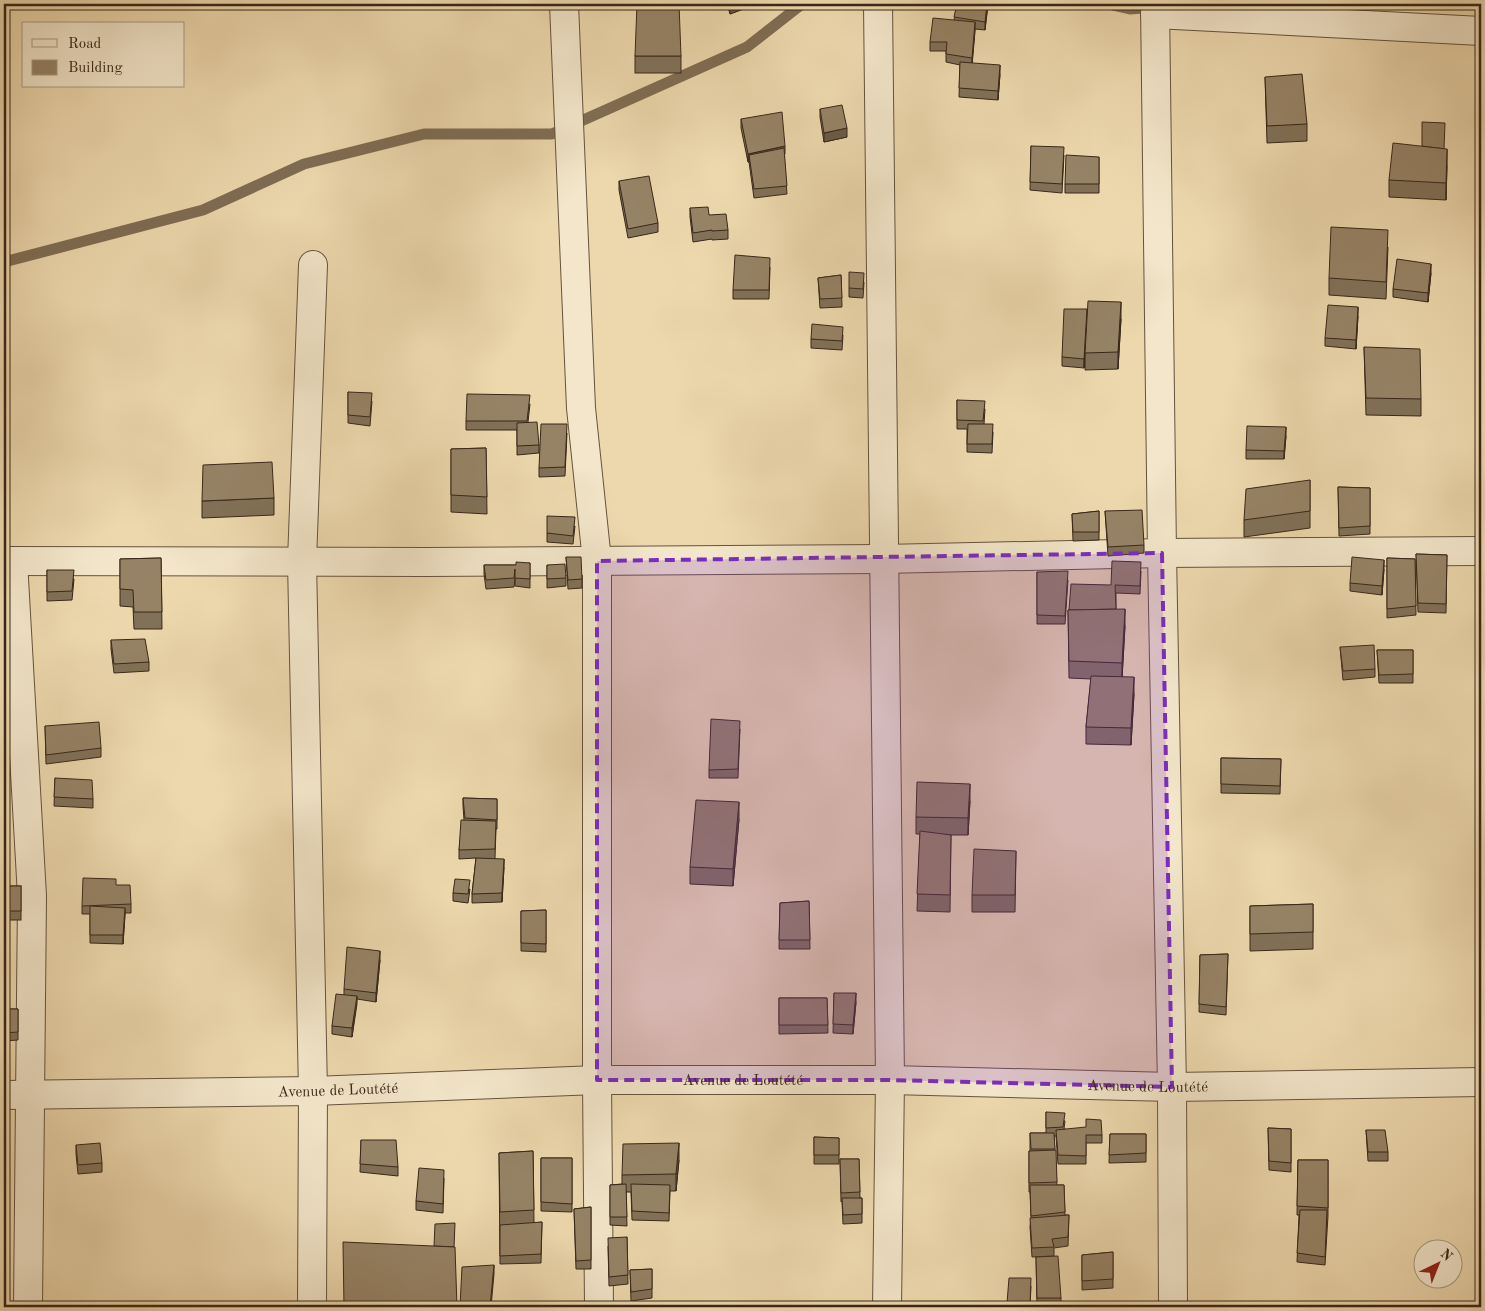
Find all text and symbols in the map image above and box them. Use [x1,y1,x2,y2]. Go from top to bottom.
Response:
legend [22,22,185,88]
text: Road [68,37,102,52]
text: Building [68,61,123,76]
street label: Avenue de Loutété [682,1074,803,1089]
street label: Avenue de Loutété [1087,1079,1208,1096]
street label: Avenue de Loutété [278,1082,399,1100]
north arrow [1412,1238,1462,1288]
text: N [1437,1246,1455,1264]

